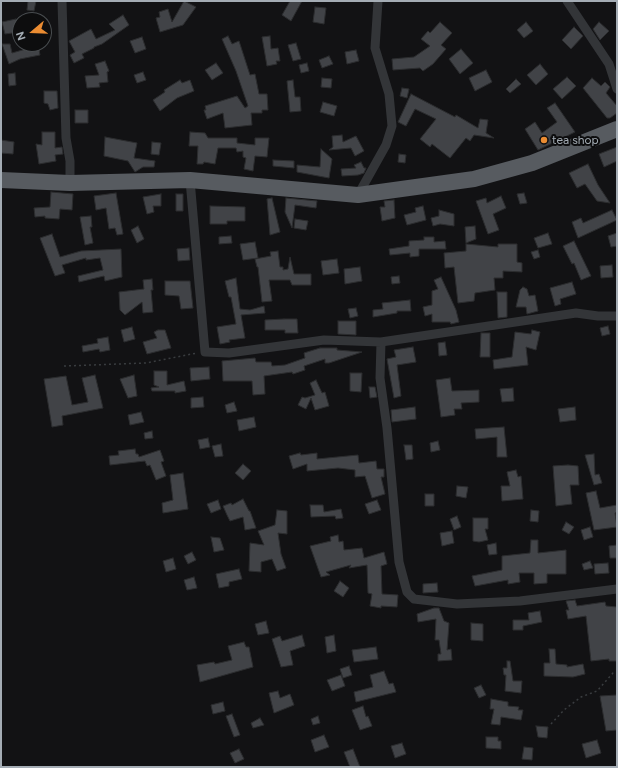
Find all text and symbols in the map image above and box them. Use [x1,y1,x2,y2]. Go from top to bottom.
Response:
north arrow [12,12,52,52]
text: N [14,30,29,42]
place label: tea shop [552,133,598,147]
marker: tea shop [539,135,549,145]

